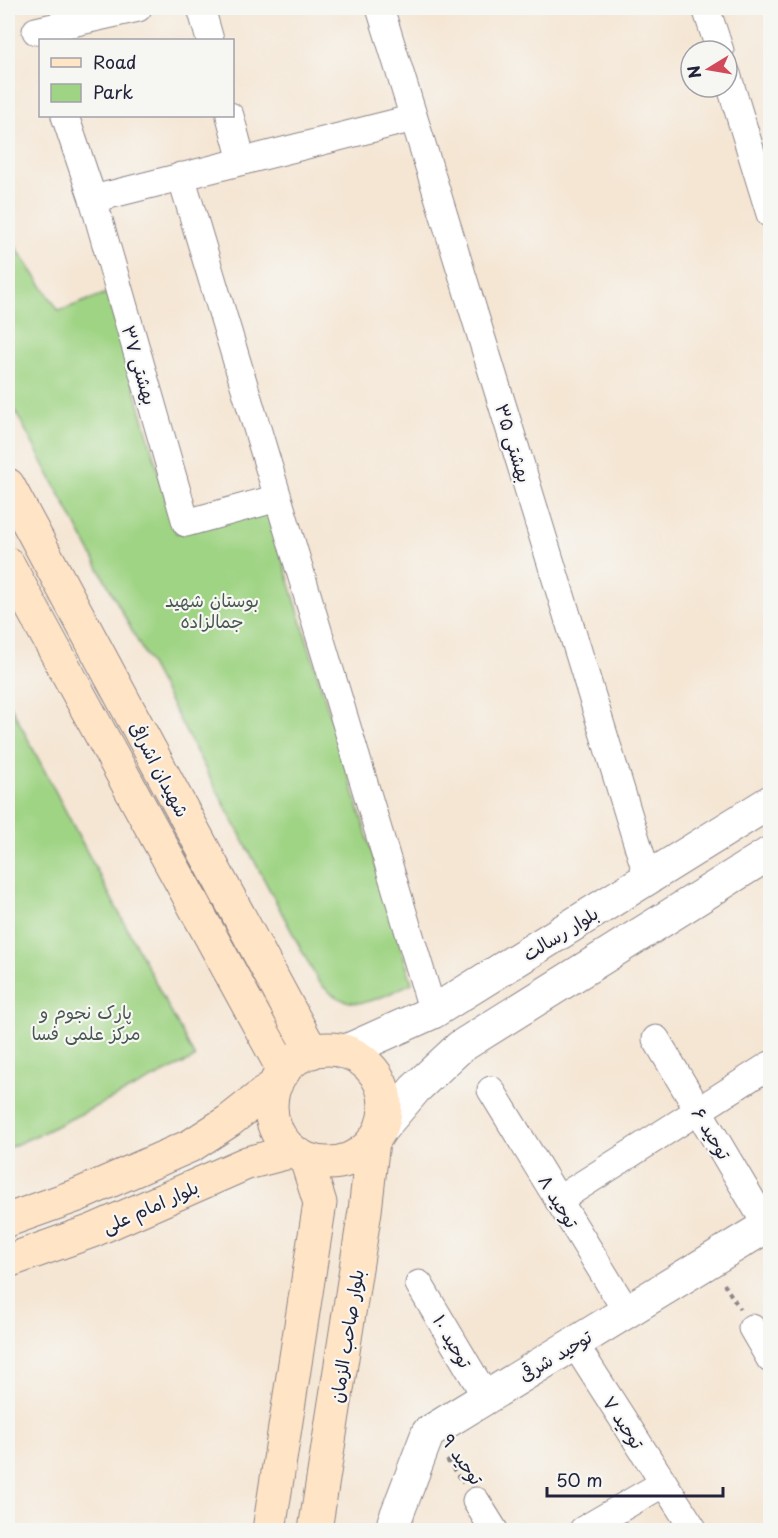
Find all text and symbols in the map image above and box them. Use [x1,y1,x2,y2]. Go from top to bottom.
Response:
legend [39,39,234,117]
north arrow [679,39,739,99]
text: Road [93,48,137,75]
text: N [680,64,706,81]
text: Park [93,78,133,105]
street label: بهشتی ۳۷ [116,322,164,408]
street label: بهشتی ۳۵ [489,400,539,486]
park label: بوستان شهید جمالزاده [165,586,259,634]
street label: شهیدان اشرافی [123,716,197,822]
street label: بلوار رسالت [517,899,603,967]
park label: پارک نجوم و مرکز علمی فسا [32,998,140,1046]
street label: توحید ۶ [686,1102,739,1165]
street label: توحید ۸ [532,1169,586,1234]
street label: بلوار امام علی [97,1173,203,1241]
street label: بلوار صاحب الزمان [322,1267,370,1405]
street label: توحید ۱۰ [427,1309,480,1374]
street label: توحید شرقی [513,1322,597,1387]
street label: توحید ۷ [597,1390,652,1454]
street label: توحید ۹ [436,1428,491,1491]
scale bar [547,1460,722,1498]
text: 50 m [556,1466,603,1493]

